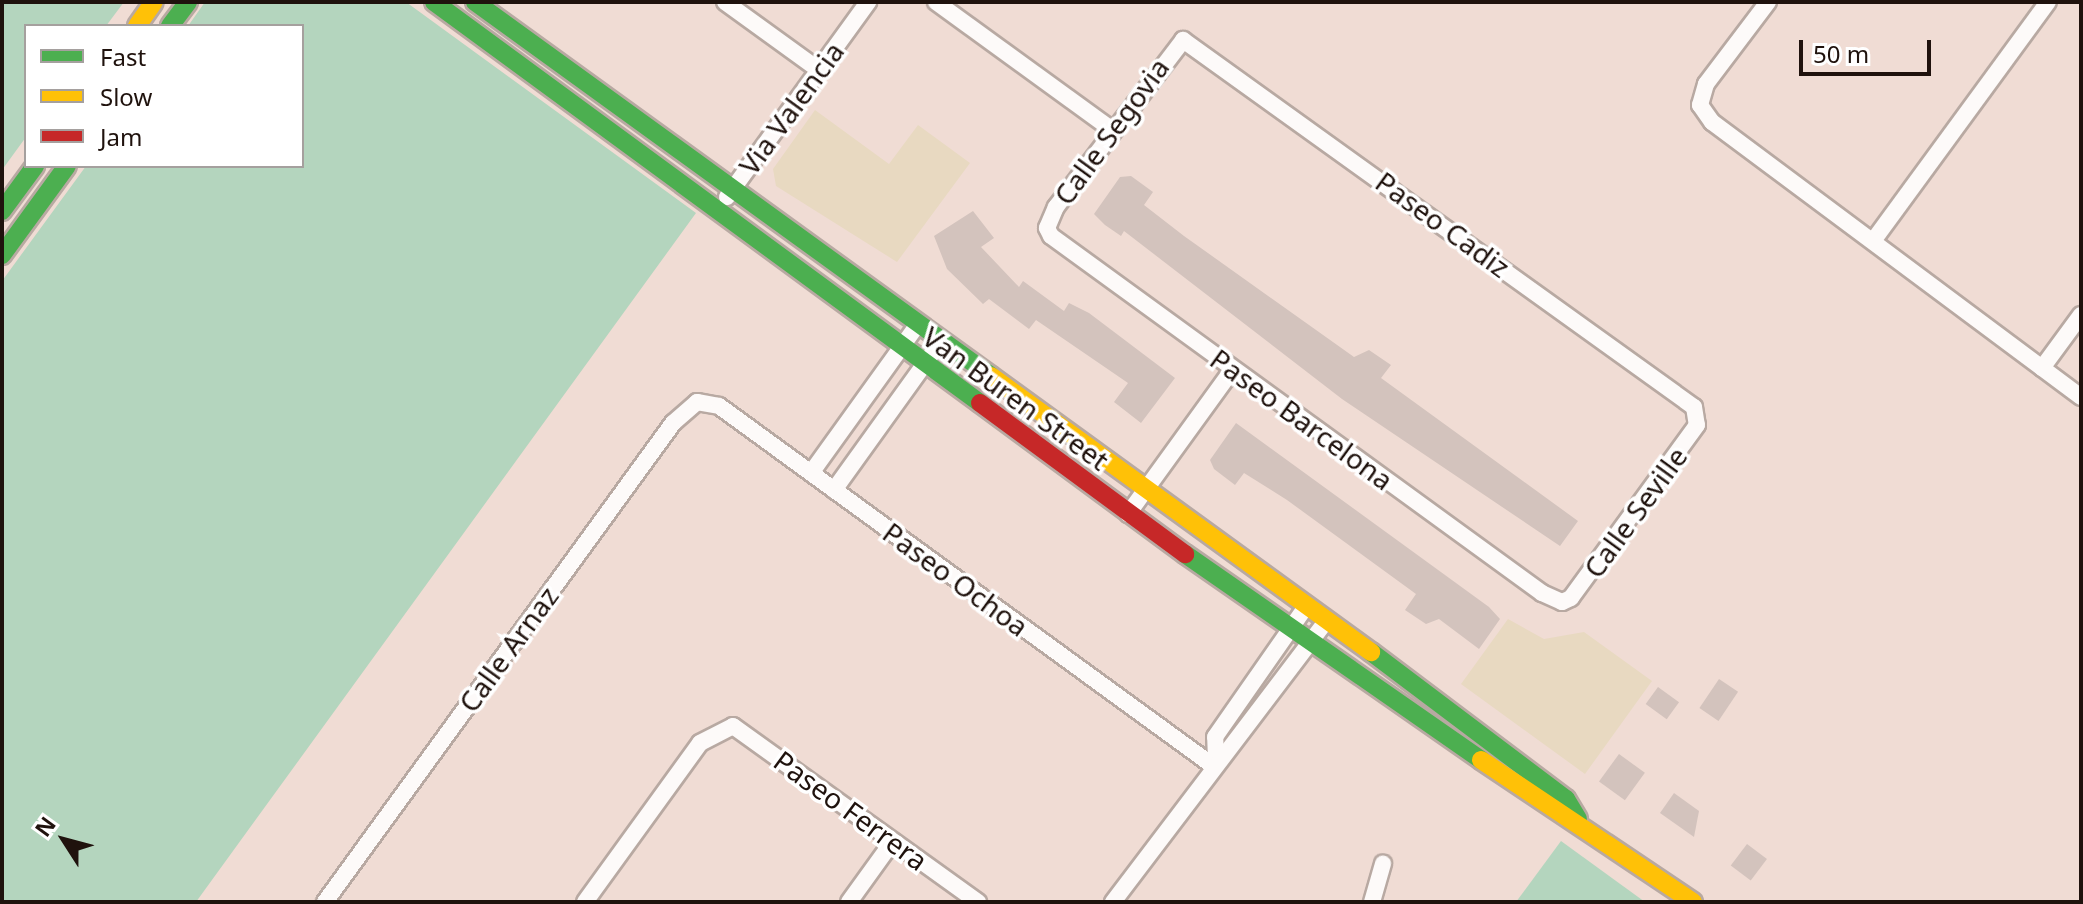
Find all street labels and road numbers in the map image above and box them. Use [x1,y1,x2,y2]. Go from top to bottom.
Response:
street label: Via Valencia [732,35,850,181]
street label: Calle Segovia [1047,51,1175,211]
street label: Paseo Cadiz [1370,164,1516,284]
street label: Van Buren Street [916,319,1116,477]
street label: Paseo Barcelona [1204,342,1400,496]
street label: Calle Seville [1576,440,1694,584]
street label: Paseo Ochoa [877,515,1035,643]
street label: Calle Arnaz [451,580,565,718]
street label: Paseo Ferrera [768,743,934,877]

